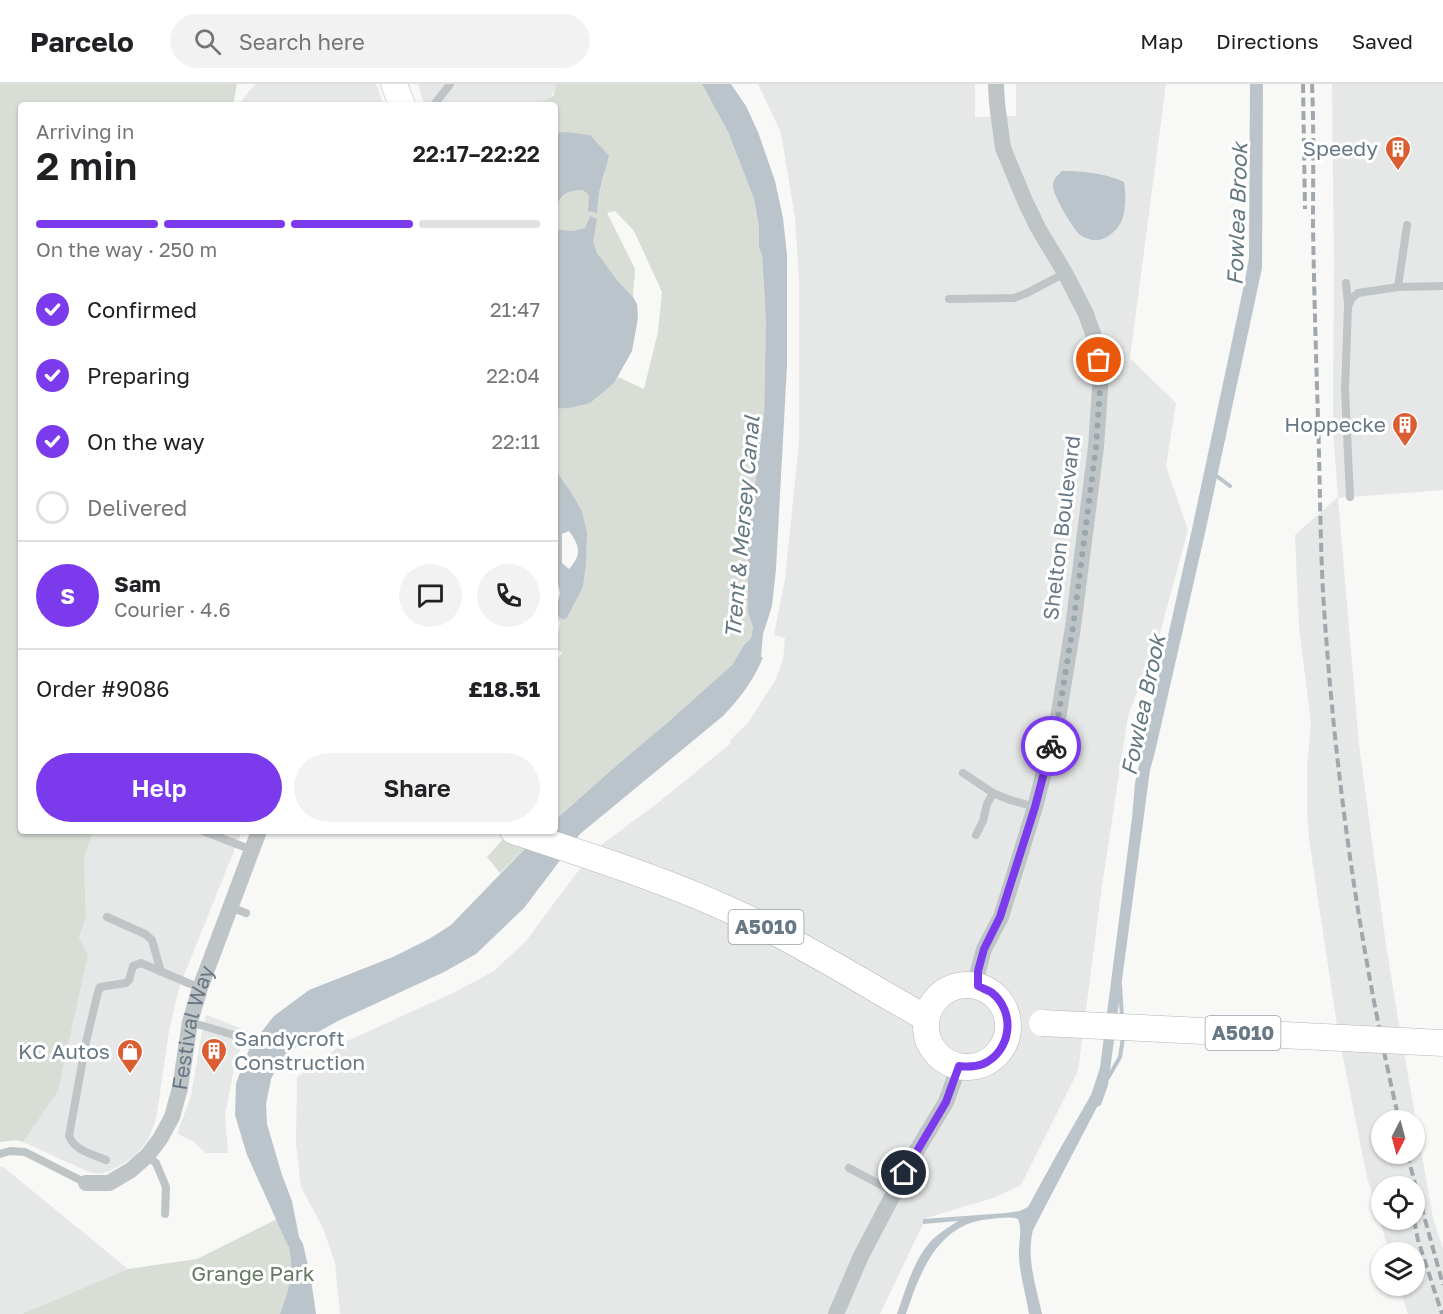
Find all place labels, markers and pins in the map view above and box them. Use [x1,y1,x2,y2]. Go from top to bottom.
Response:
building icon: Speedy [1383,134,1413,172]
place label: Speedy [1303,135,1378,161]
pin [1073,334,1124,385]
building icon: Hoppecke [1390,410,1420,448]
place label: Hoppecke [1284,411,1386,437]
place label: Sandycroft Construction [234,1025,365,1075]
building icon: Sandycroft Construction [199,1036,229,1074]
shop icon: KC Autos [115,1037,145,1075]
place label: KC Autos [18,1038,110,1064]
pin [878,1147,929,1198]

